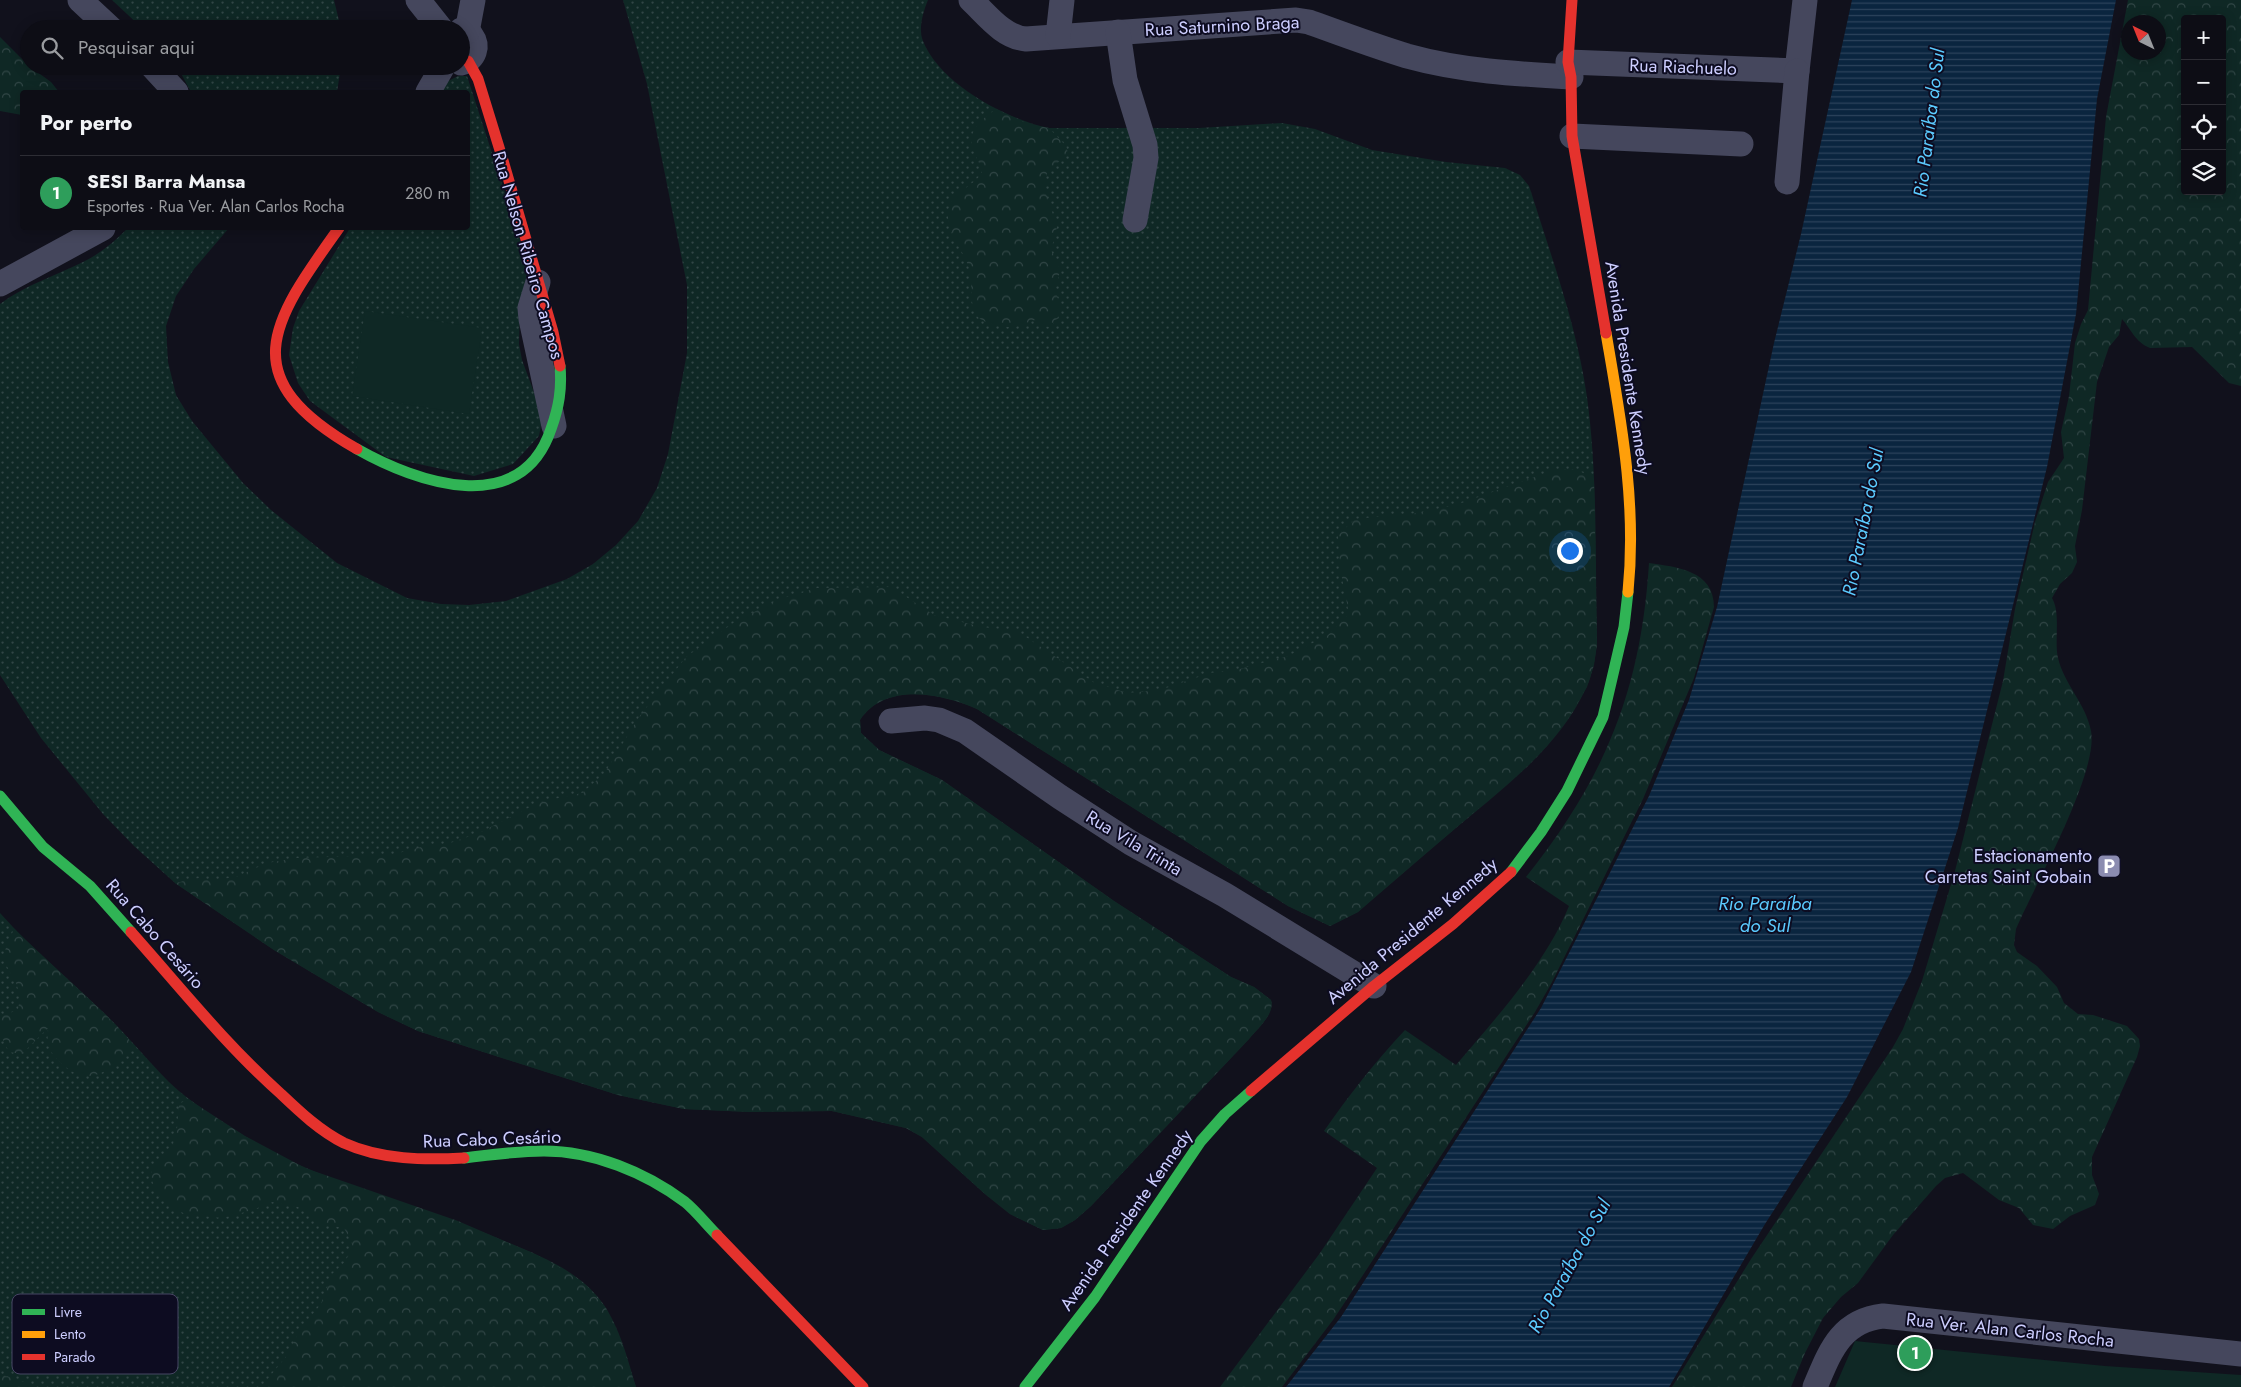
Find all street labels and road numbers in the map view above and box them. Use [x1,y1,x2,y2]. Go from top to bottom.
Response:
street label: Rua Saturnino Braga [1144,9,1300,43]
street label: Rua Riachuelo [1629,52,1737,82]
street label: Rua Nelson Ribeiro Campos [486,148,570,362]
street label: Avenida Presidente Kennedy [1598,259,1658,477]
street label: Rua Vila Trinta [1081,804,1187,882]
street label: Avenida Presidente Kennedy [1321,852,1503,1010]
street label: Rua Cabo Cesário [100,873,210,995]
street label: Rua Cabo Cesário [422,1124,562,1154]
street label: Avenida Presidente Kennedy [1053,1124,1199,1316]
street label: Rua Ver. Alan Carlos Rocha [1905,1306,2115,1354]

